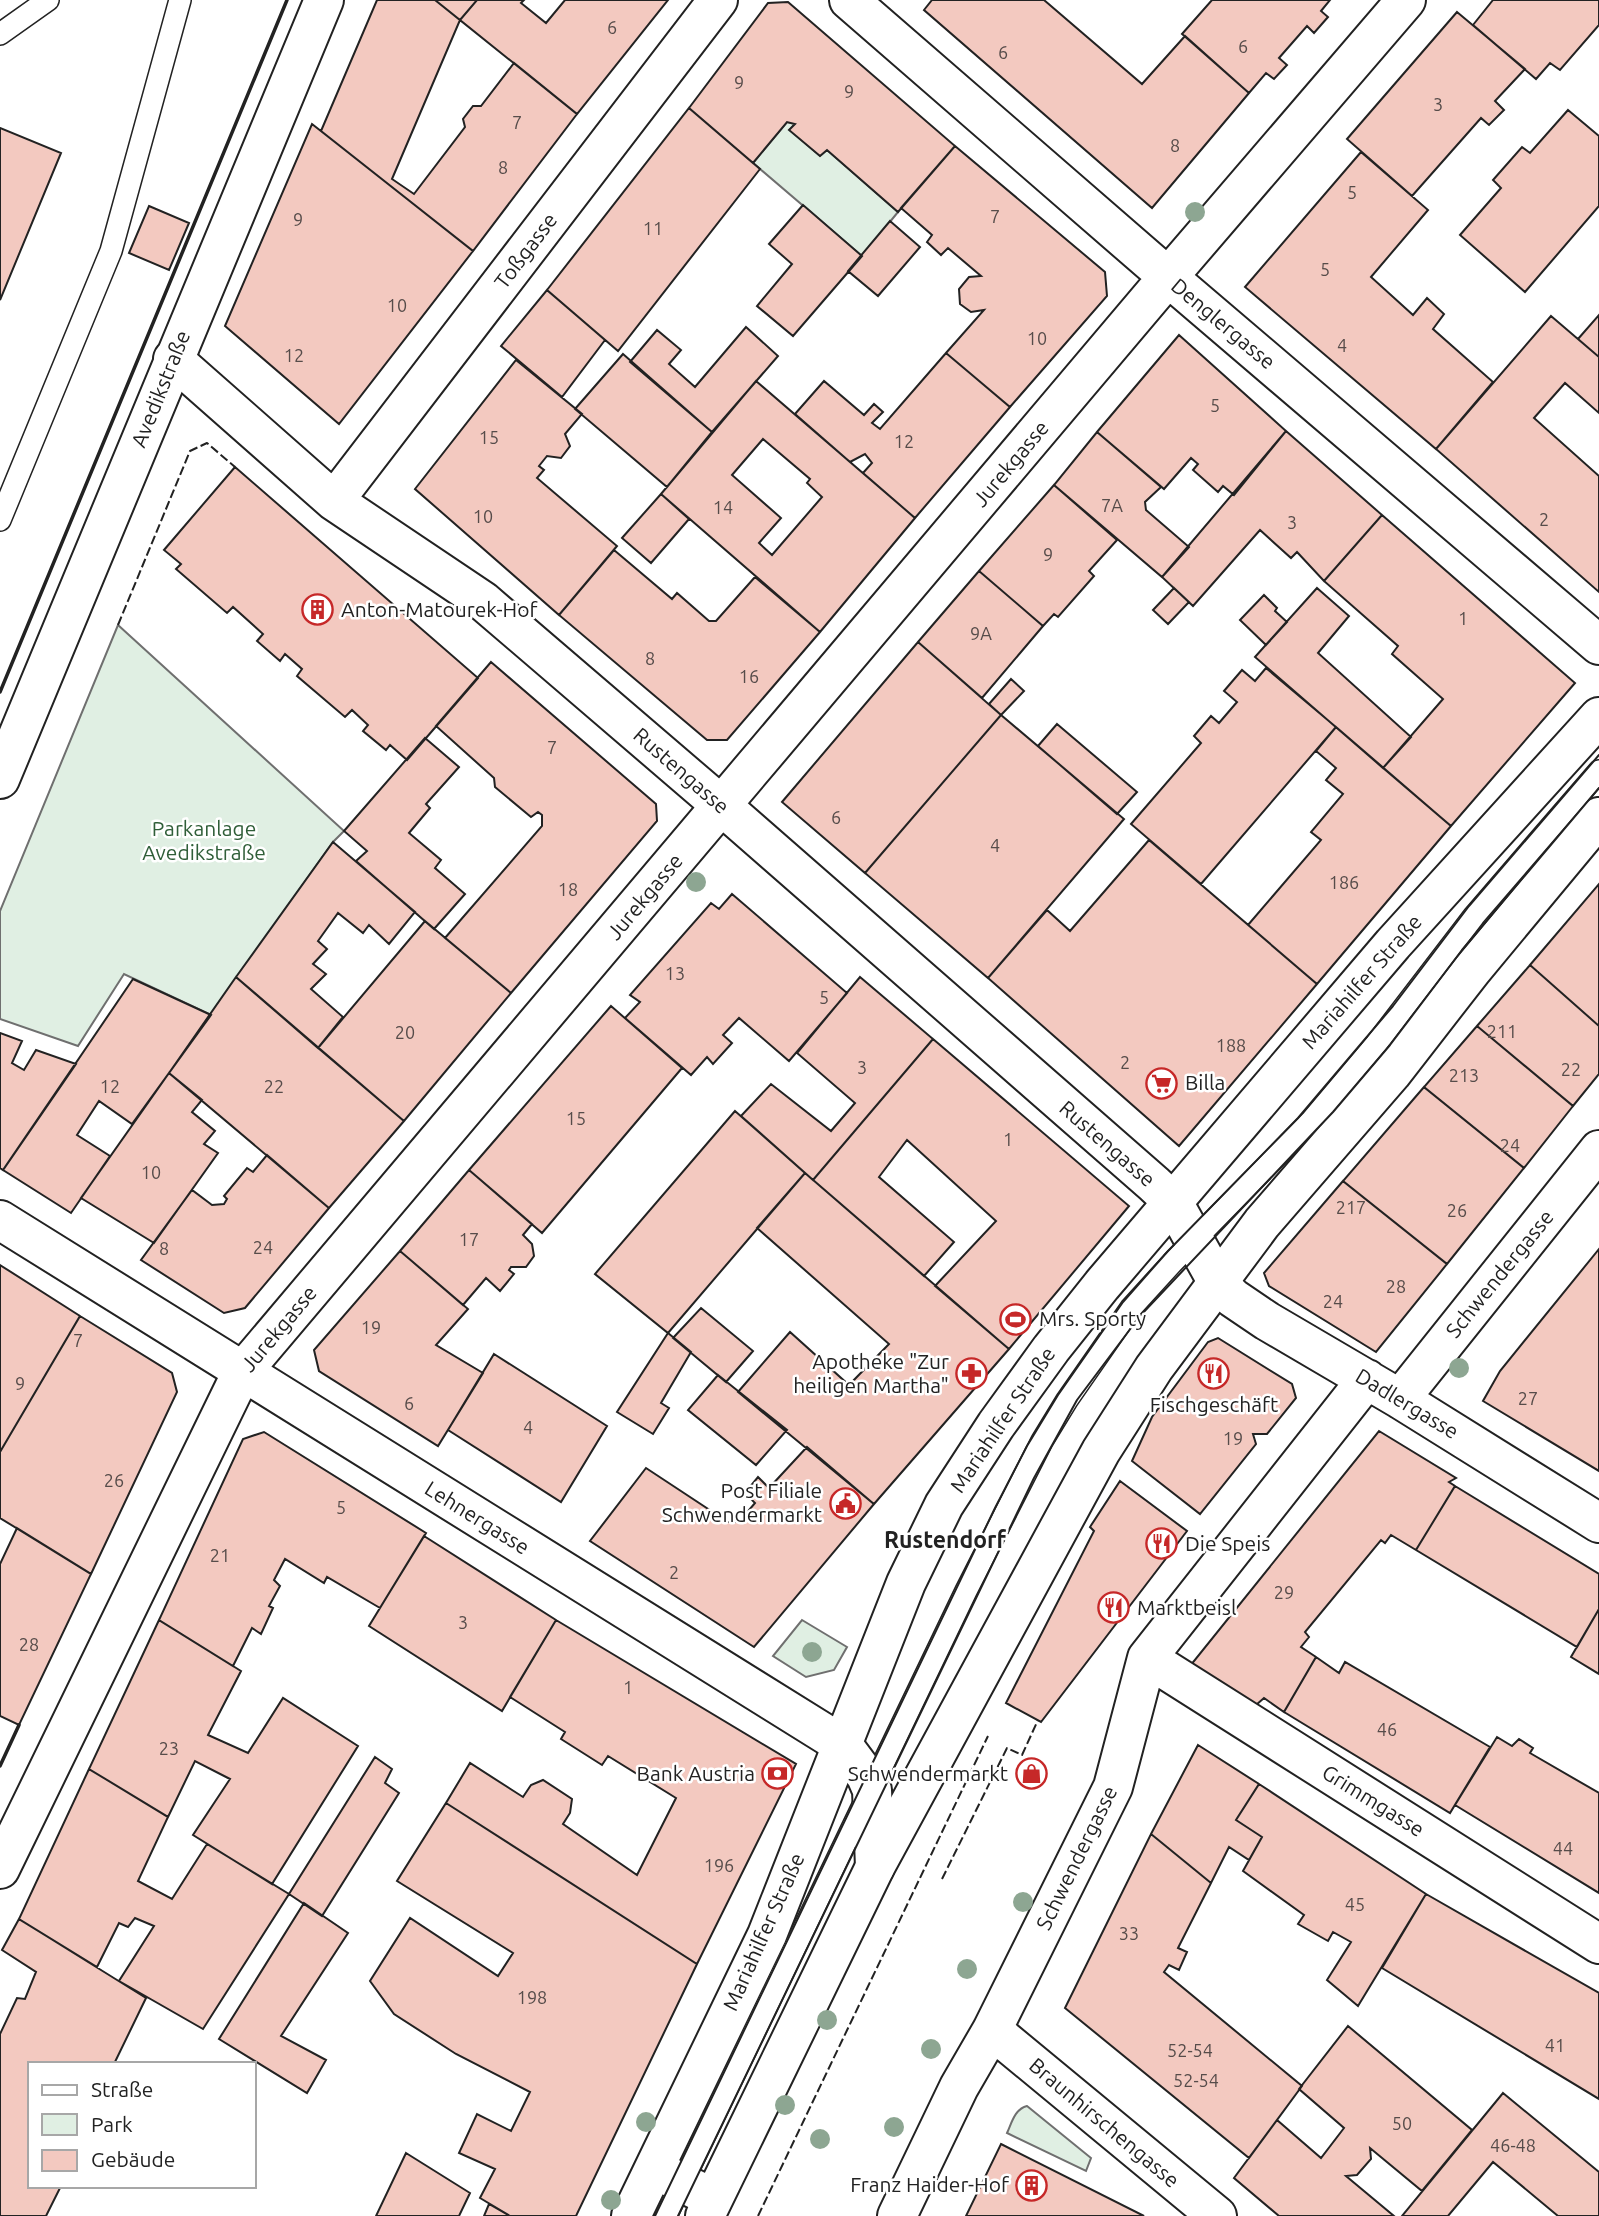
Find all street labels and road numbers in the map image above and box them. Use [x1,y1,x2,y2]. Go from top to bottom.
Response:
street label: Toßgasse [489,208,561,293]
street label: Denglergasse [1167,273,1280,374]
street label: Avedikstraße [126,327,194,450]
street label: Jurekgasse [967,416,1053,511]
street label: Rustengasse [629,722,734,818]
street label: Jurekgasse [601,849,687,944]
street label: Mariahilfer Straße [1296,909,1426,1053]
street label: Rustengasse [1055,1095,1160,1191]
street label: Schwendergasse [1440,1205,1558,1342]
street label: Jurekgasse [235,1281,321,1376]
street label: Mariahilfer Straße [945,1342,1060,1497]
street label: Dadlergasse [1352,1363,1463,1443]
street label: Lehnergasse [421,1476,534,1559]
street label: Grimmgasse [1318,1759,1429,1841]
street label: Schwendergasse [1031,1782,1121,1933]
street label: Mariahilfer Straße [718,1849,809,2014]
street label: Braunhirschengasse [1025,2053,1184,2192]

